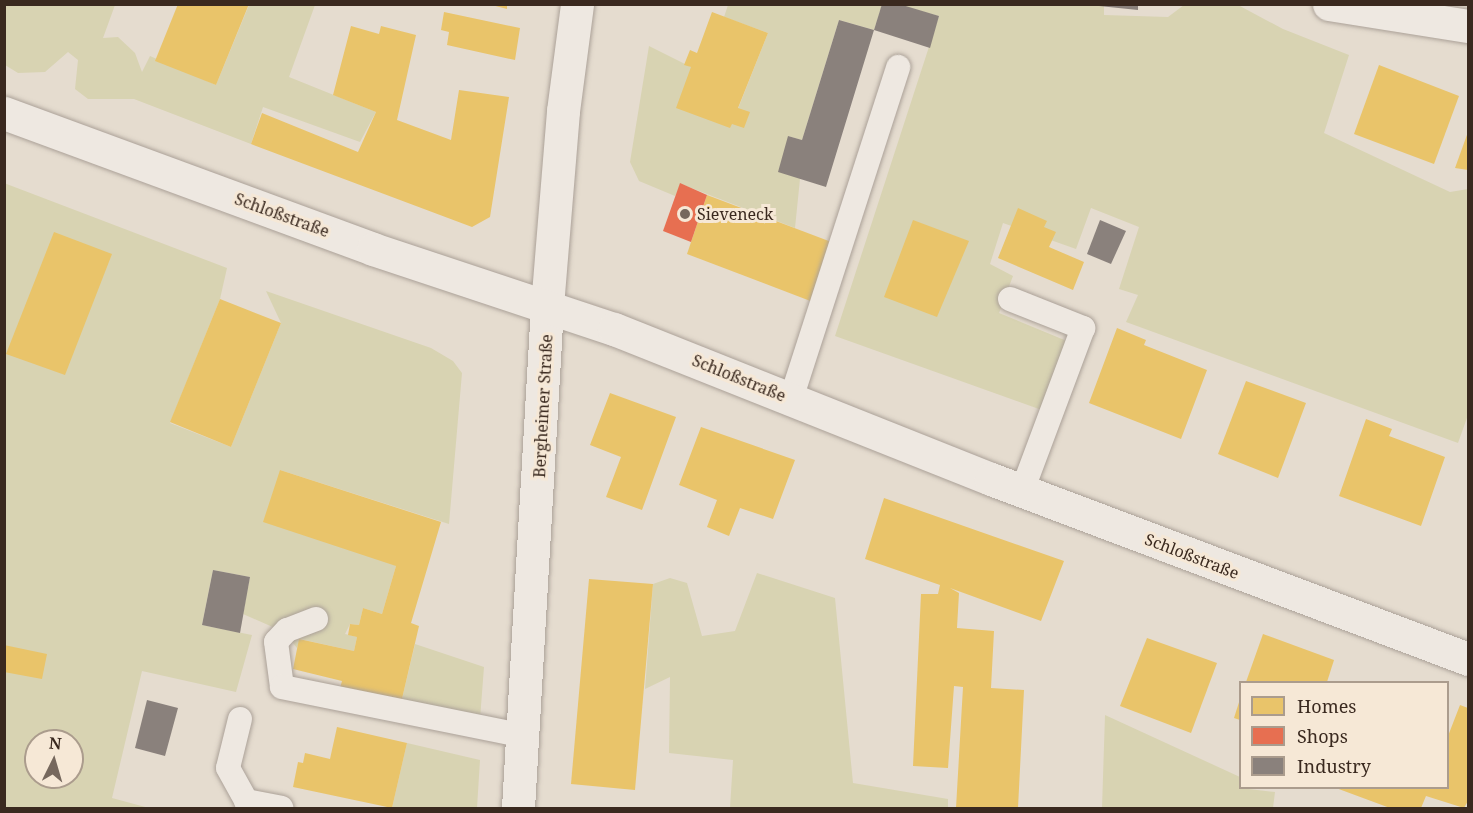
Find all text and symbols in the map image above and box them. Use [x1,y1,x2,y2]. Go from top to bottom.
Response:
street label: Schloßstraße [232,189,332,241]
place label: Sieveneck [697,204,773,224]
marker: Sieveneck [678,207,692,221]
street label: Bergheimer Straße [530,334,556,478]
street label: Schloßstraße [689,351,789,405]
street label: Schloßstraße [1142,529,1242,583]
legend [1239,681,1449,789]
text: Homes [1297,694,1356,718]
text: Shops [1297,724,1348,748]
north arrow [24,729,84,789]
text: N [48,732,63,755]
text: Industry [1297,754,1371,778]

